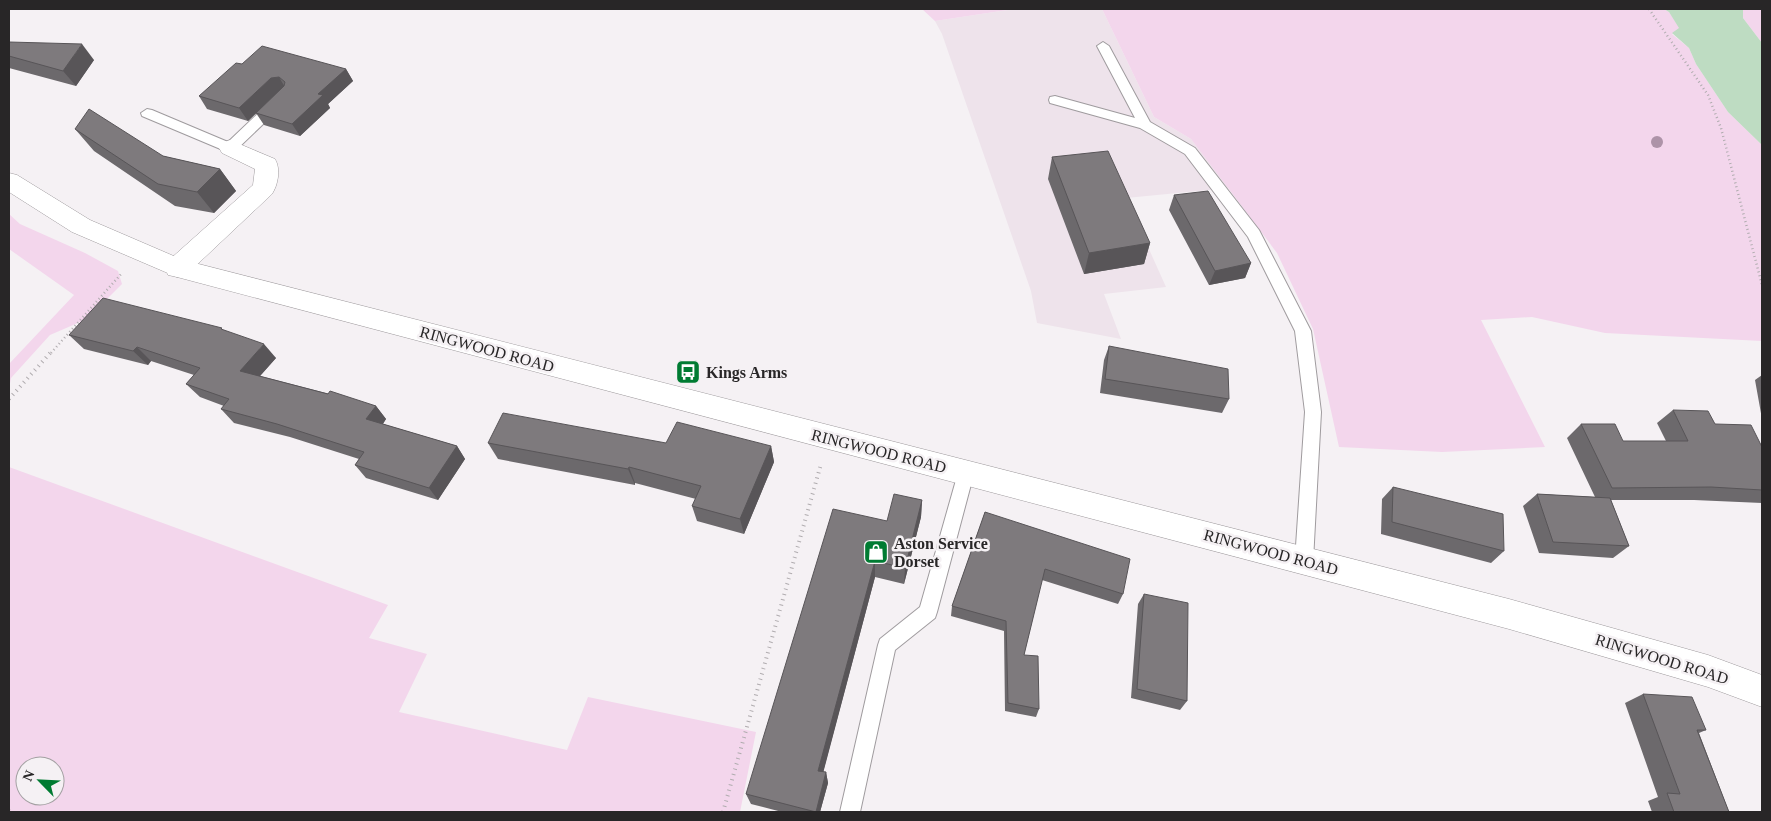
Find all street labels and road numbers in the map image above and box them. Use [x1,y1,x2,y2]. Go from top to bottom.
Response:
street label: RINGWOOD ROAD [418,323,556,375]
street label: RINGWOOD ROAD [810,426,948,476]
street label: RINGWOOD ROAD [1202,526,1340,578]
street label: RINGWOOD ROAD [1593,631,1731,687]

